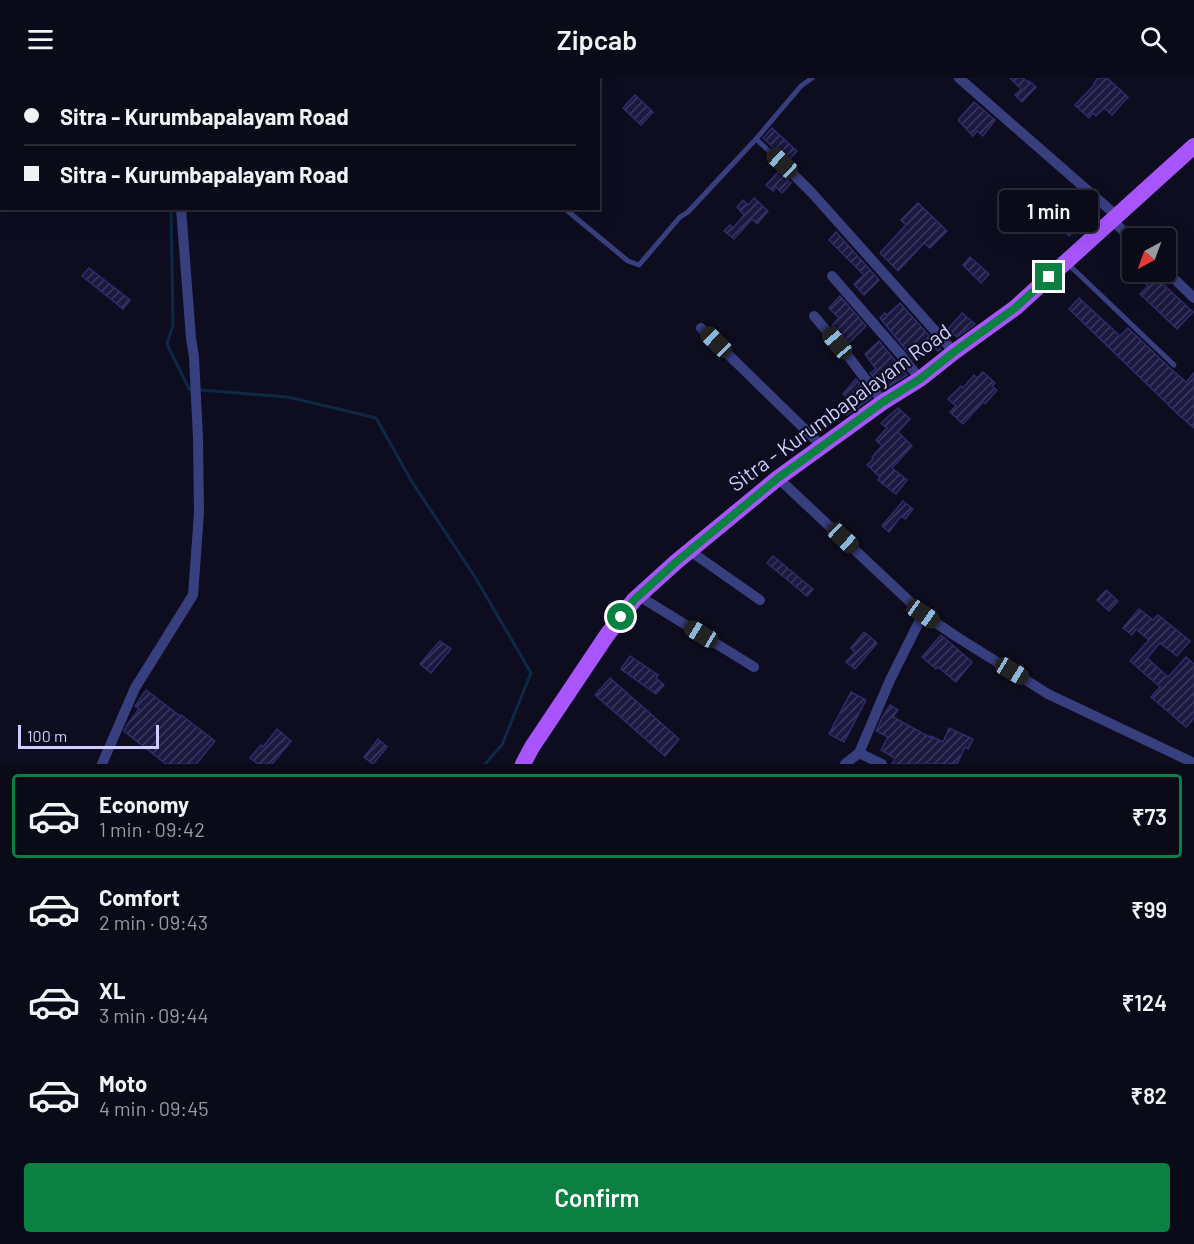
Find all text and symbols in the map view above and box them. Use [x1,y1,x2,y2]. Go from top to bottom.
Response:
icon: menu [24,23,57,56]
text: Zipcab [557,23,637,55]
icon: search [1137,23,1170,56]
text: Sitra - Kurumbapalayam Road [60,103,349,129]
car [763,144,801,182]
text: Sitra - Kurumbapalayam Road [60,161,349,187]
callout: 1 min [1000,190,1098,232]
text: 1 min [1027,199,1070,223]
north arrow [1122,228,1176,282]
map controls [1122,228,1176,282]
route end [1035,263,1062,290]
street label: Sitra - Kurumbapalayam Road [723,318,955,496]
car [697,323,735,361]
car [819,323,855,363]
car [824,519,862,557]
car [903,596,943,632]
route start [607,603,634,630]
car [681,617,721,651]
car [992,654,1032,688]
scale bar [18,722,159,750]
text: 100 m [27,726,67,745]
icon: car [27,789,81,843]
text: Economy [99,791,189,817]
text: ₹73 [1132,803,1167,829]
text: 1 min · 09:42 [99,817,205,841]
icon: car [27,882,81,936]
text: Comfort [99,884,180,910]
text: ₹99 [1131,896,1167,922]
text: 2 min · 09:43 [99,910,208,934]
icon: car [27,975,81,1029]
text: XL [99,977,125,1003]
text: ₹124 [1122,989,1167,1015]
text: 3 min · 09:44 [99,1003,208,1027]
icon: car [27,1068,81,1122]
text: Moto [99,1070,147,1096]
text: ₹82 [1131,1082,1167,1108]
text: 4 min · 09:45 [99,1096,208,1120]
button: Confirm [24,1163,1170,1232]

